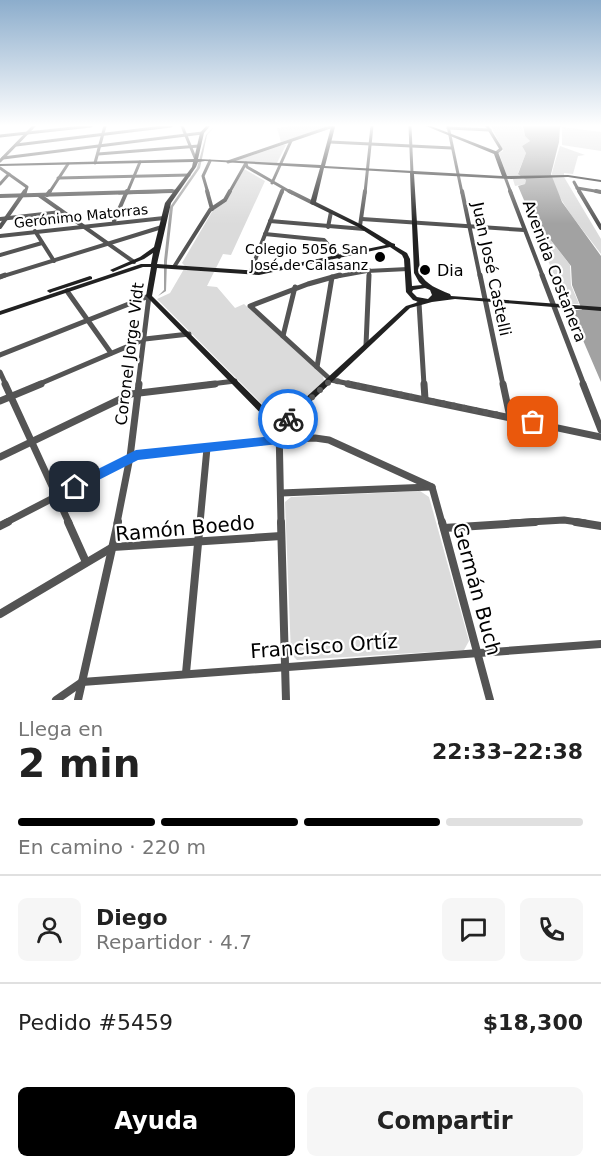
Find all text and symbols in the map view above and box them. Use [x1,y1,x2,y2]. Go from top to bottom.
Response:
street label: Avenida Costanera [519,197,590,345]
street label: Juan José Castelli [468,199,515,338]
street label: Gerónimo Matorras [13,201,149,231]
place label: Colegio 5056 San José de Calasanz [245,241,368,273]
marker: Colegio 5056 San José de Calasanz [373,250,387,264]
place label: Dia [437,261,464,280]
marker: Dia [418,263,432,277]
street label: Coronel Jorge Vidt [111,282,148,427]
courier [258,389,318,449]
pin [507,396,558,447]
icon: bike [272,403,305,436]
icon: bag [516,405,549,438]
pin [49,461,100,512]
icon: home [58,470,91,503]
street label: Ramón Boedo [114,510,256,546]
street label: Germán Buch [448,520,506,658]
street label: Francisco Ortíz [250,629,398,663]
text: Llega en [18,717,103,741]
text: 22:33–22:38 [432,739,583,764]
text: 2 min [18,741,140,786]
text: En camino · 220 m [18,835,206,859]
button: person [18,898,81,961]
button: chat [442,898,505,961]
button: phone [520,898,583,961]
text: Diego [96,905,168,930]
text: Repartidor · 4.7 [96,930,252,954]
text: Pedido #5459 [18,1010,173,1035]
text: $18,300 [483,1010,583,1035]
button: Ayuda [18,1087,295,1156]
button: Compartir [307,1087,583,1156]

